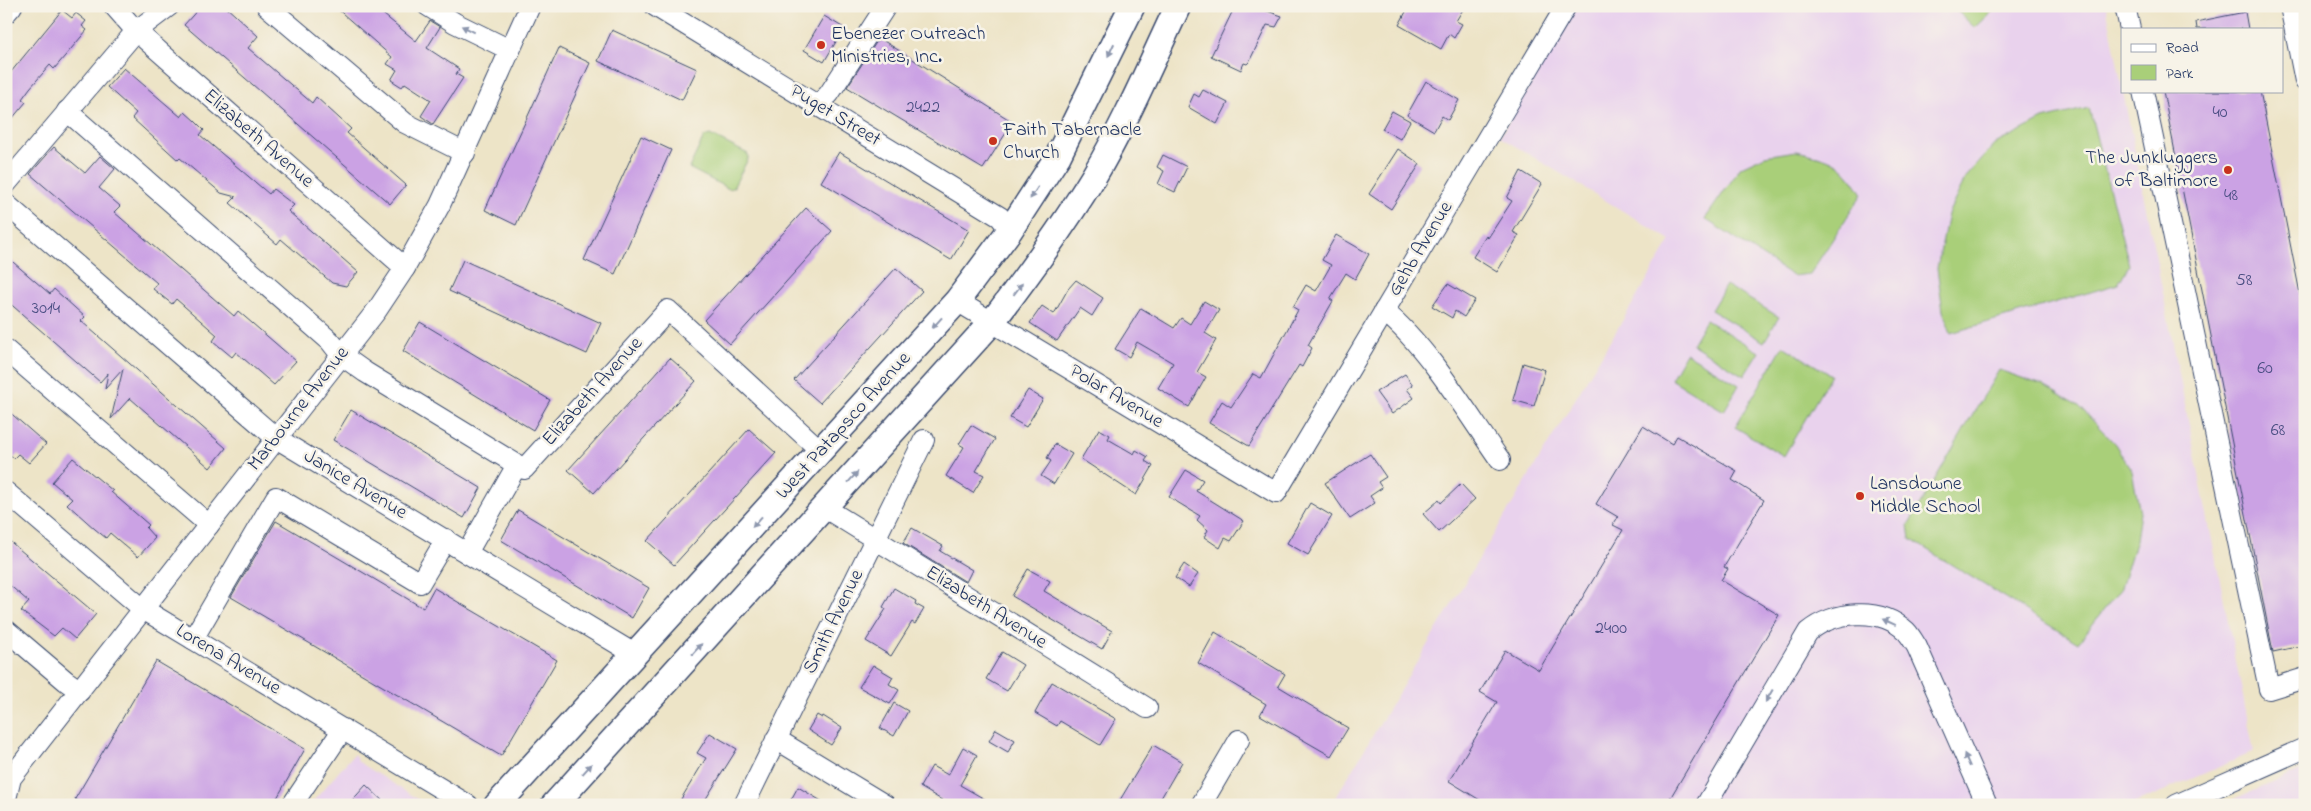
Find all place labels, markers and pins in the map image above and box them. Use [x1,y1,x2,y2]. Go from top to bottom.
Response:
place label: Ebenezer Outreach Ministries, Inc. [831,20,986,72]
marker: Ebenezer Outreach Ministries, Inc. [815,39,827,51]
place label: Faith Tabernacle Church [1002,116,1141,168]
marker: Faith Tabernacle Church [987,135,999,147]
place label: The Junkluggers of Baltimore [2085,144,2218,196]
marker: The Junkluggers of Baltimore [2222,164,2234,176]
place label: Lansdowne Middle School [1870,470,1980,522]
marker: Lansdowne Middle School [1854,490,1866,502]

